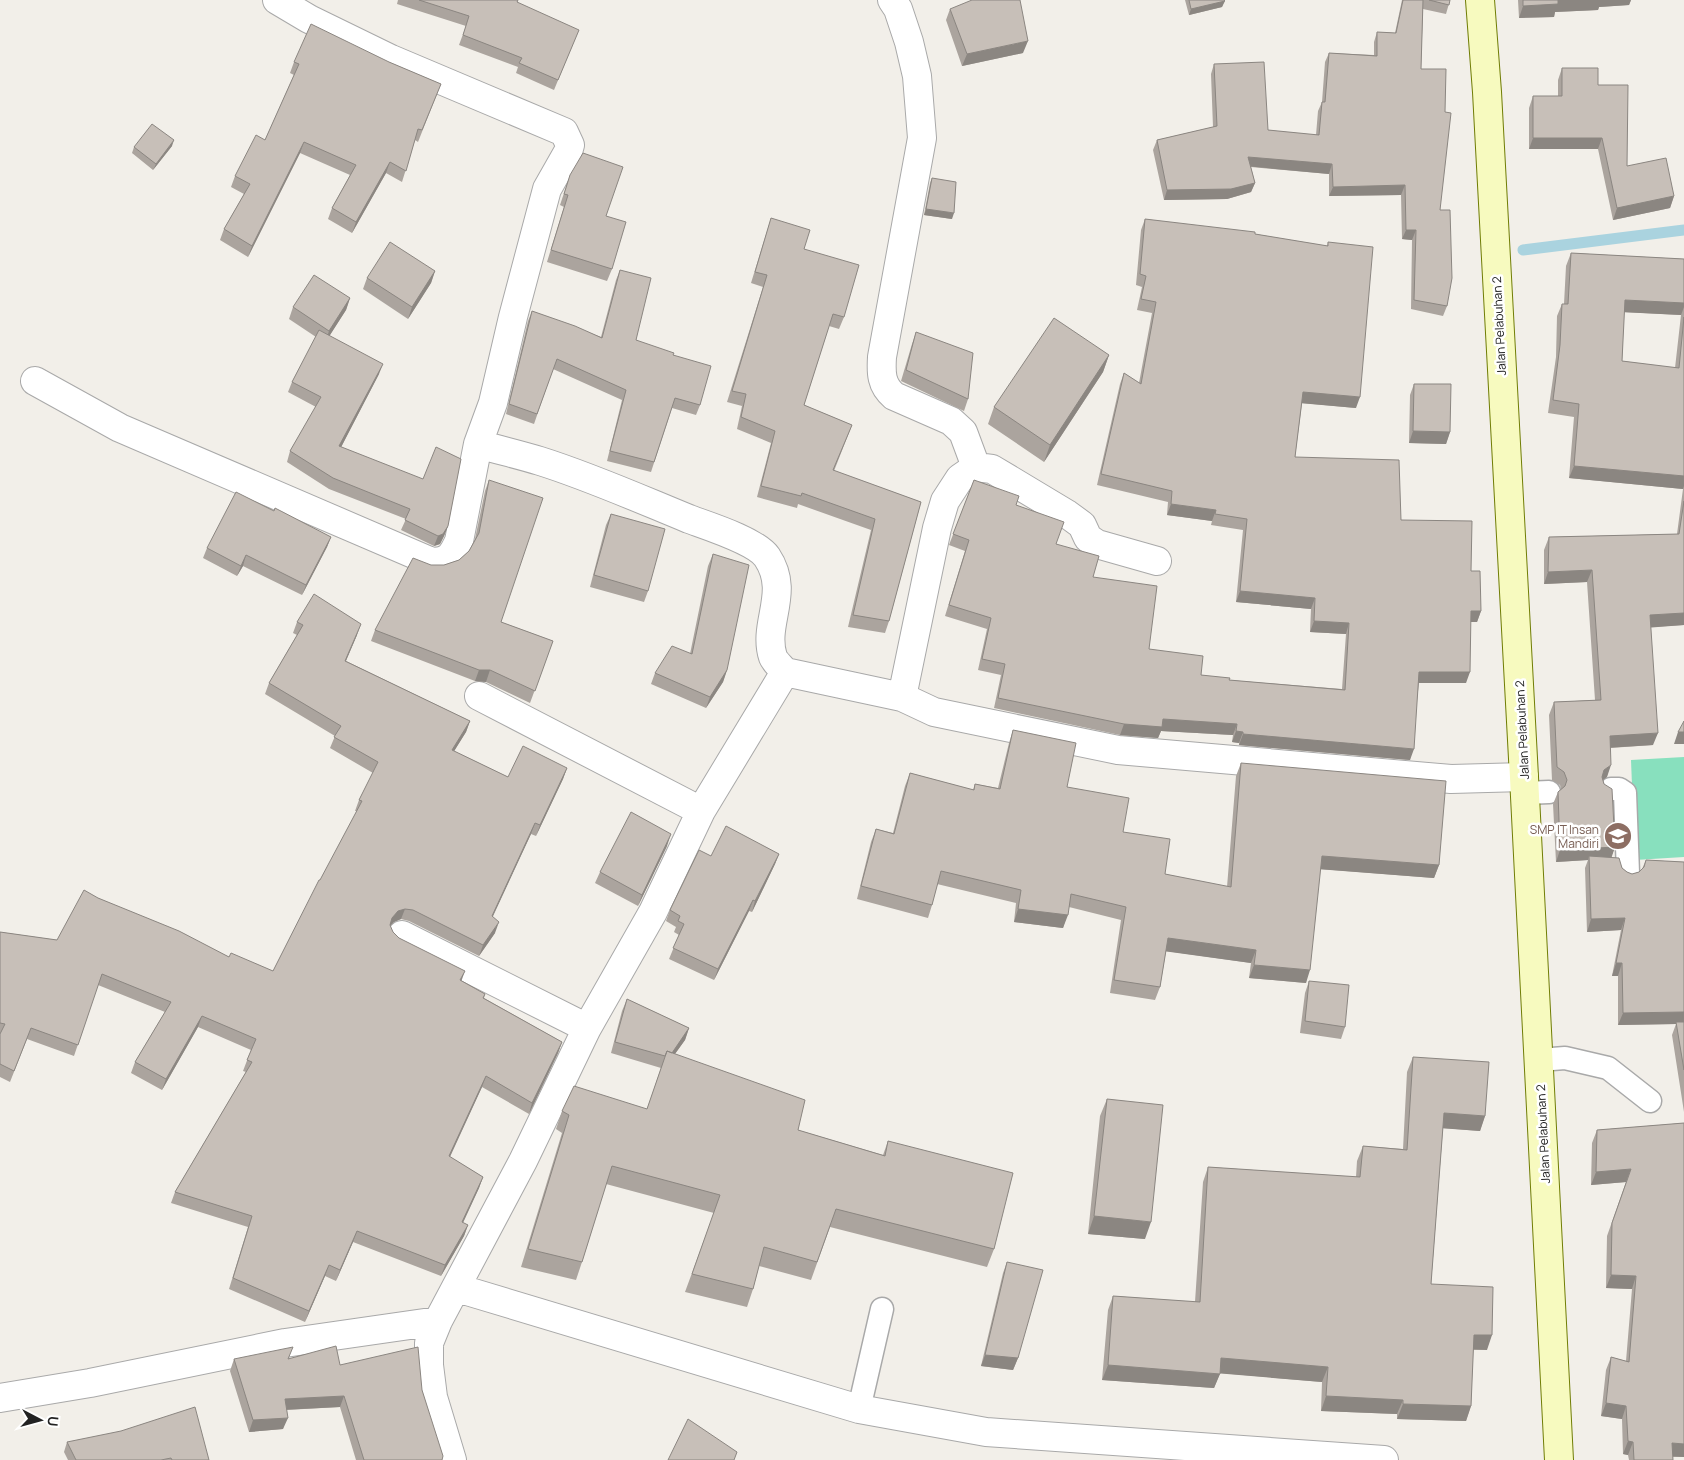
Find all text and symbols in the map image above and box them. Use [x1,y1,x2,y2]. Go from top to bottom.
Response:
street label: Jalan Pelabuhan 2 [1488,276,1510,376]
street label: Jalan Pelabuhan 2 [1511,680,1533,780]
place label: SMP IT Insan Mandiri [1530,821,1599,852]
school or university icon: SMP IT Insan Mandiri [1603,821,1633,851]
street label: Jalan Pelabuhan 2 [1532,1084,1554,1184]
north arrow [15,1395,65,1445]
text: U [43,1415,63,1427]

